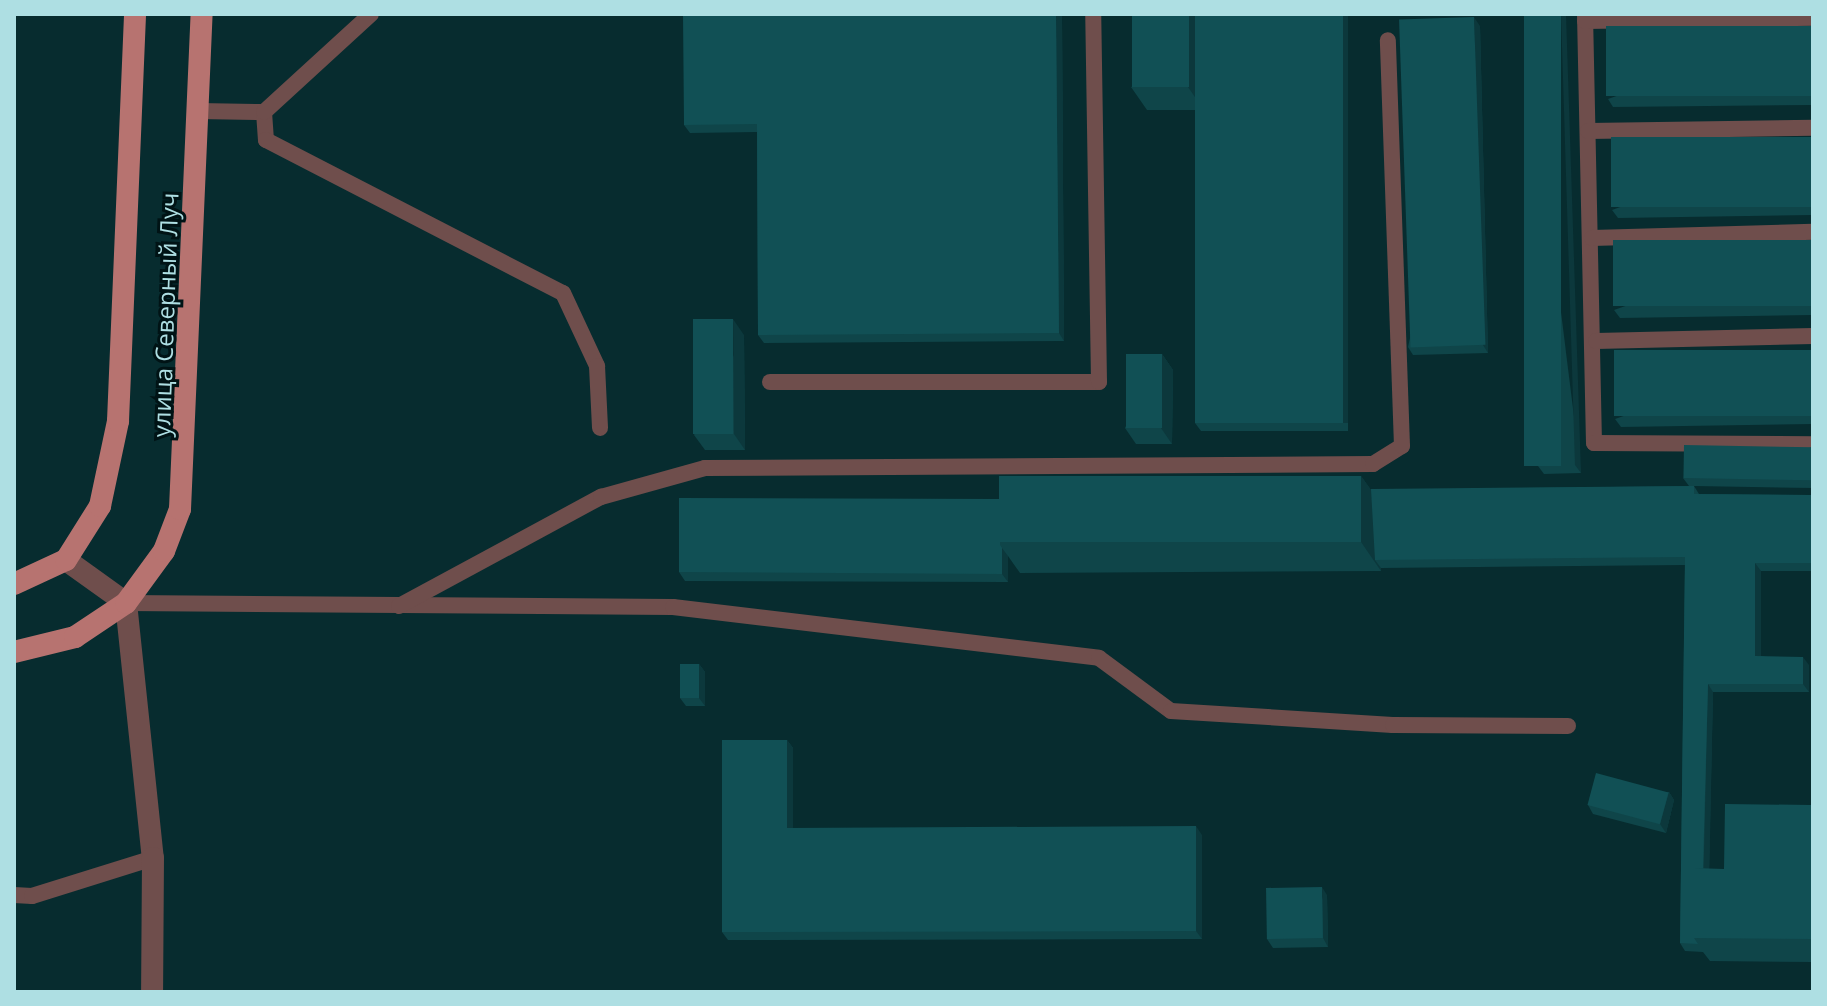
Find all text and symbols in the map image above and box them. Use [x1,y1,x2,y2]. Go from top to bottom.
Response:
street label: улица Северный Луч [146,192,184,438]

